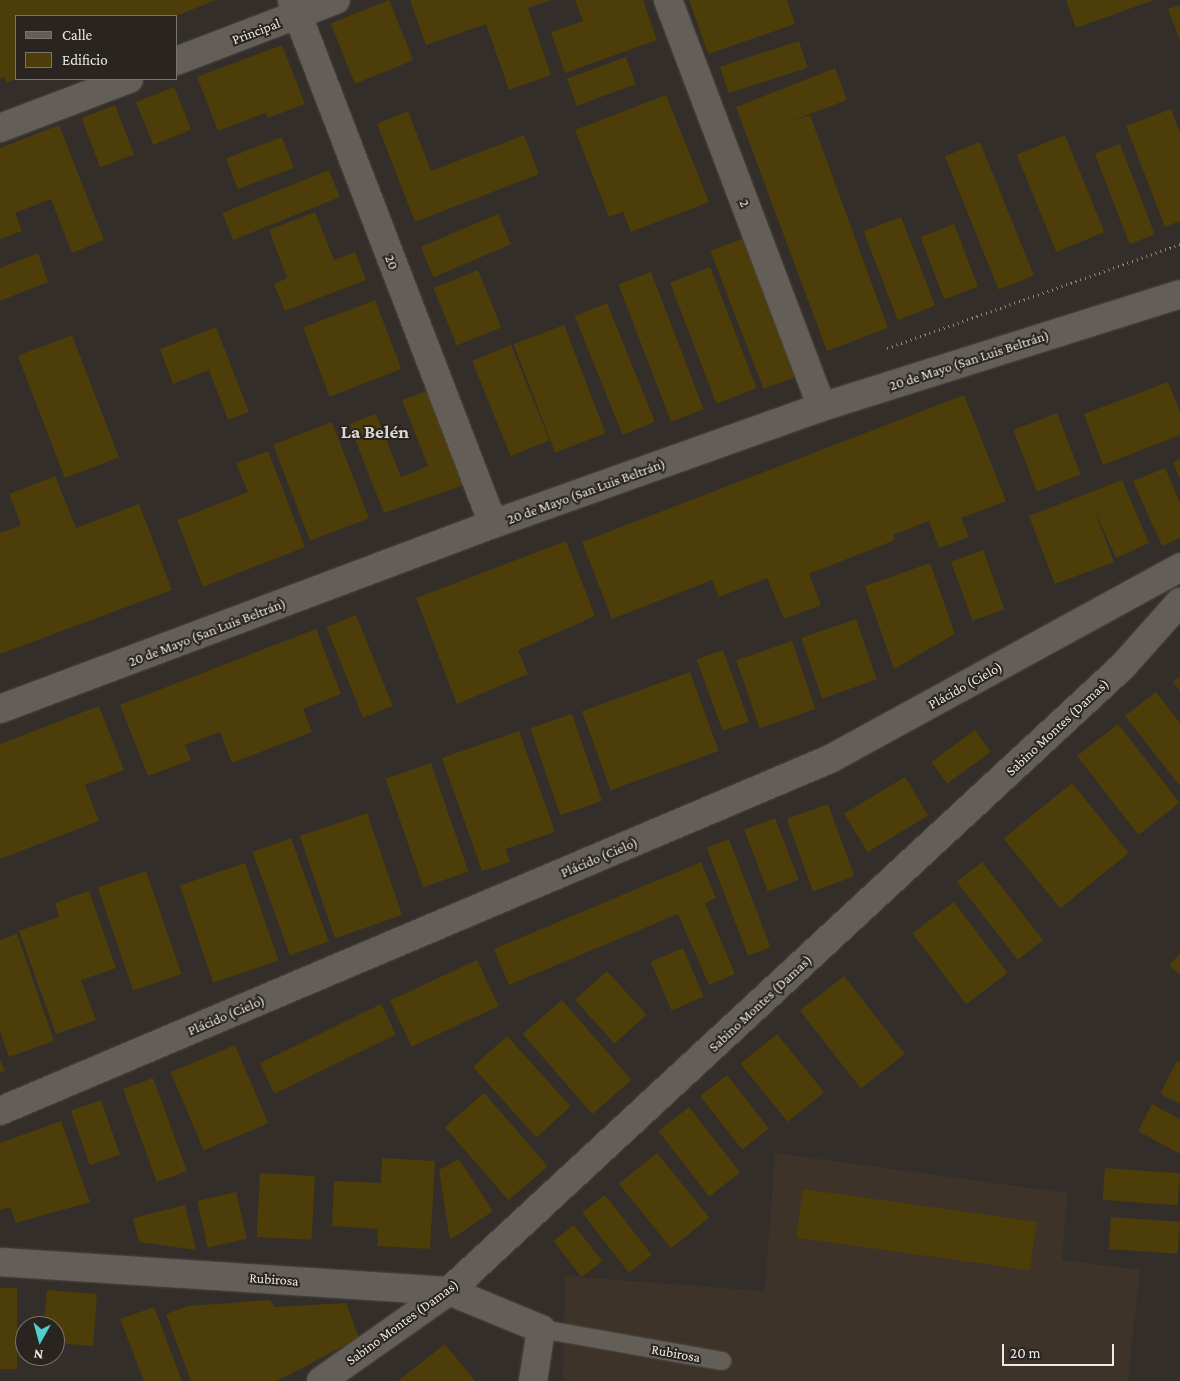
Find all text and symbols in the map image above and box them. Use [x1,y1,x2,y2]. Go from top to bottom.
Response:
street label: Principal [230,14,282,48]
legend [15,15,178,80]
text: Calle [62,27,92,43]
text: Edificio [62,52,108,68]
street label: 2 [736,197,754,209]
street label: 20 [382,252,402,272]
street label: 20 de Mayo (San Luis Beltrán) [887,326,1051,394]
district label: La Belén [341,421,409,443]
street label: 20 de Mayo (San Luis Beltrán) [505,455,667,527]
street label: 20 de Mayo (San Luis Beltrán) [126,594,288,670]
street label: Plácido (Cielo) [925,658,1005,712]
street label: Sabino Montes (Damas) [1002,675,1112,779]
street label: Plácido (Cielo) [558,833,640,881]
street label: Sabino Montes (Damas) [705,951,815,1055]
street label: Plácido (Cielo) [185,991,267,1039]
street label: Rubirosa [249,1269,299,1289]
street label: Sabino Montes (Damas) [343,1276,461,1368]
north arrow [15,1316,65,1366]
scale bar [1005,1334,1118,1366]
street label: Rubirosa [650,1340,702,1366]
text: 20 m [1010,1345,1041,1361]
text: N [33,1346,44,1363]

